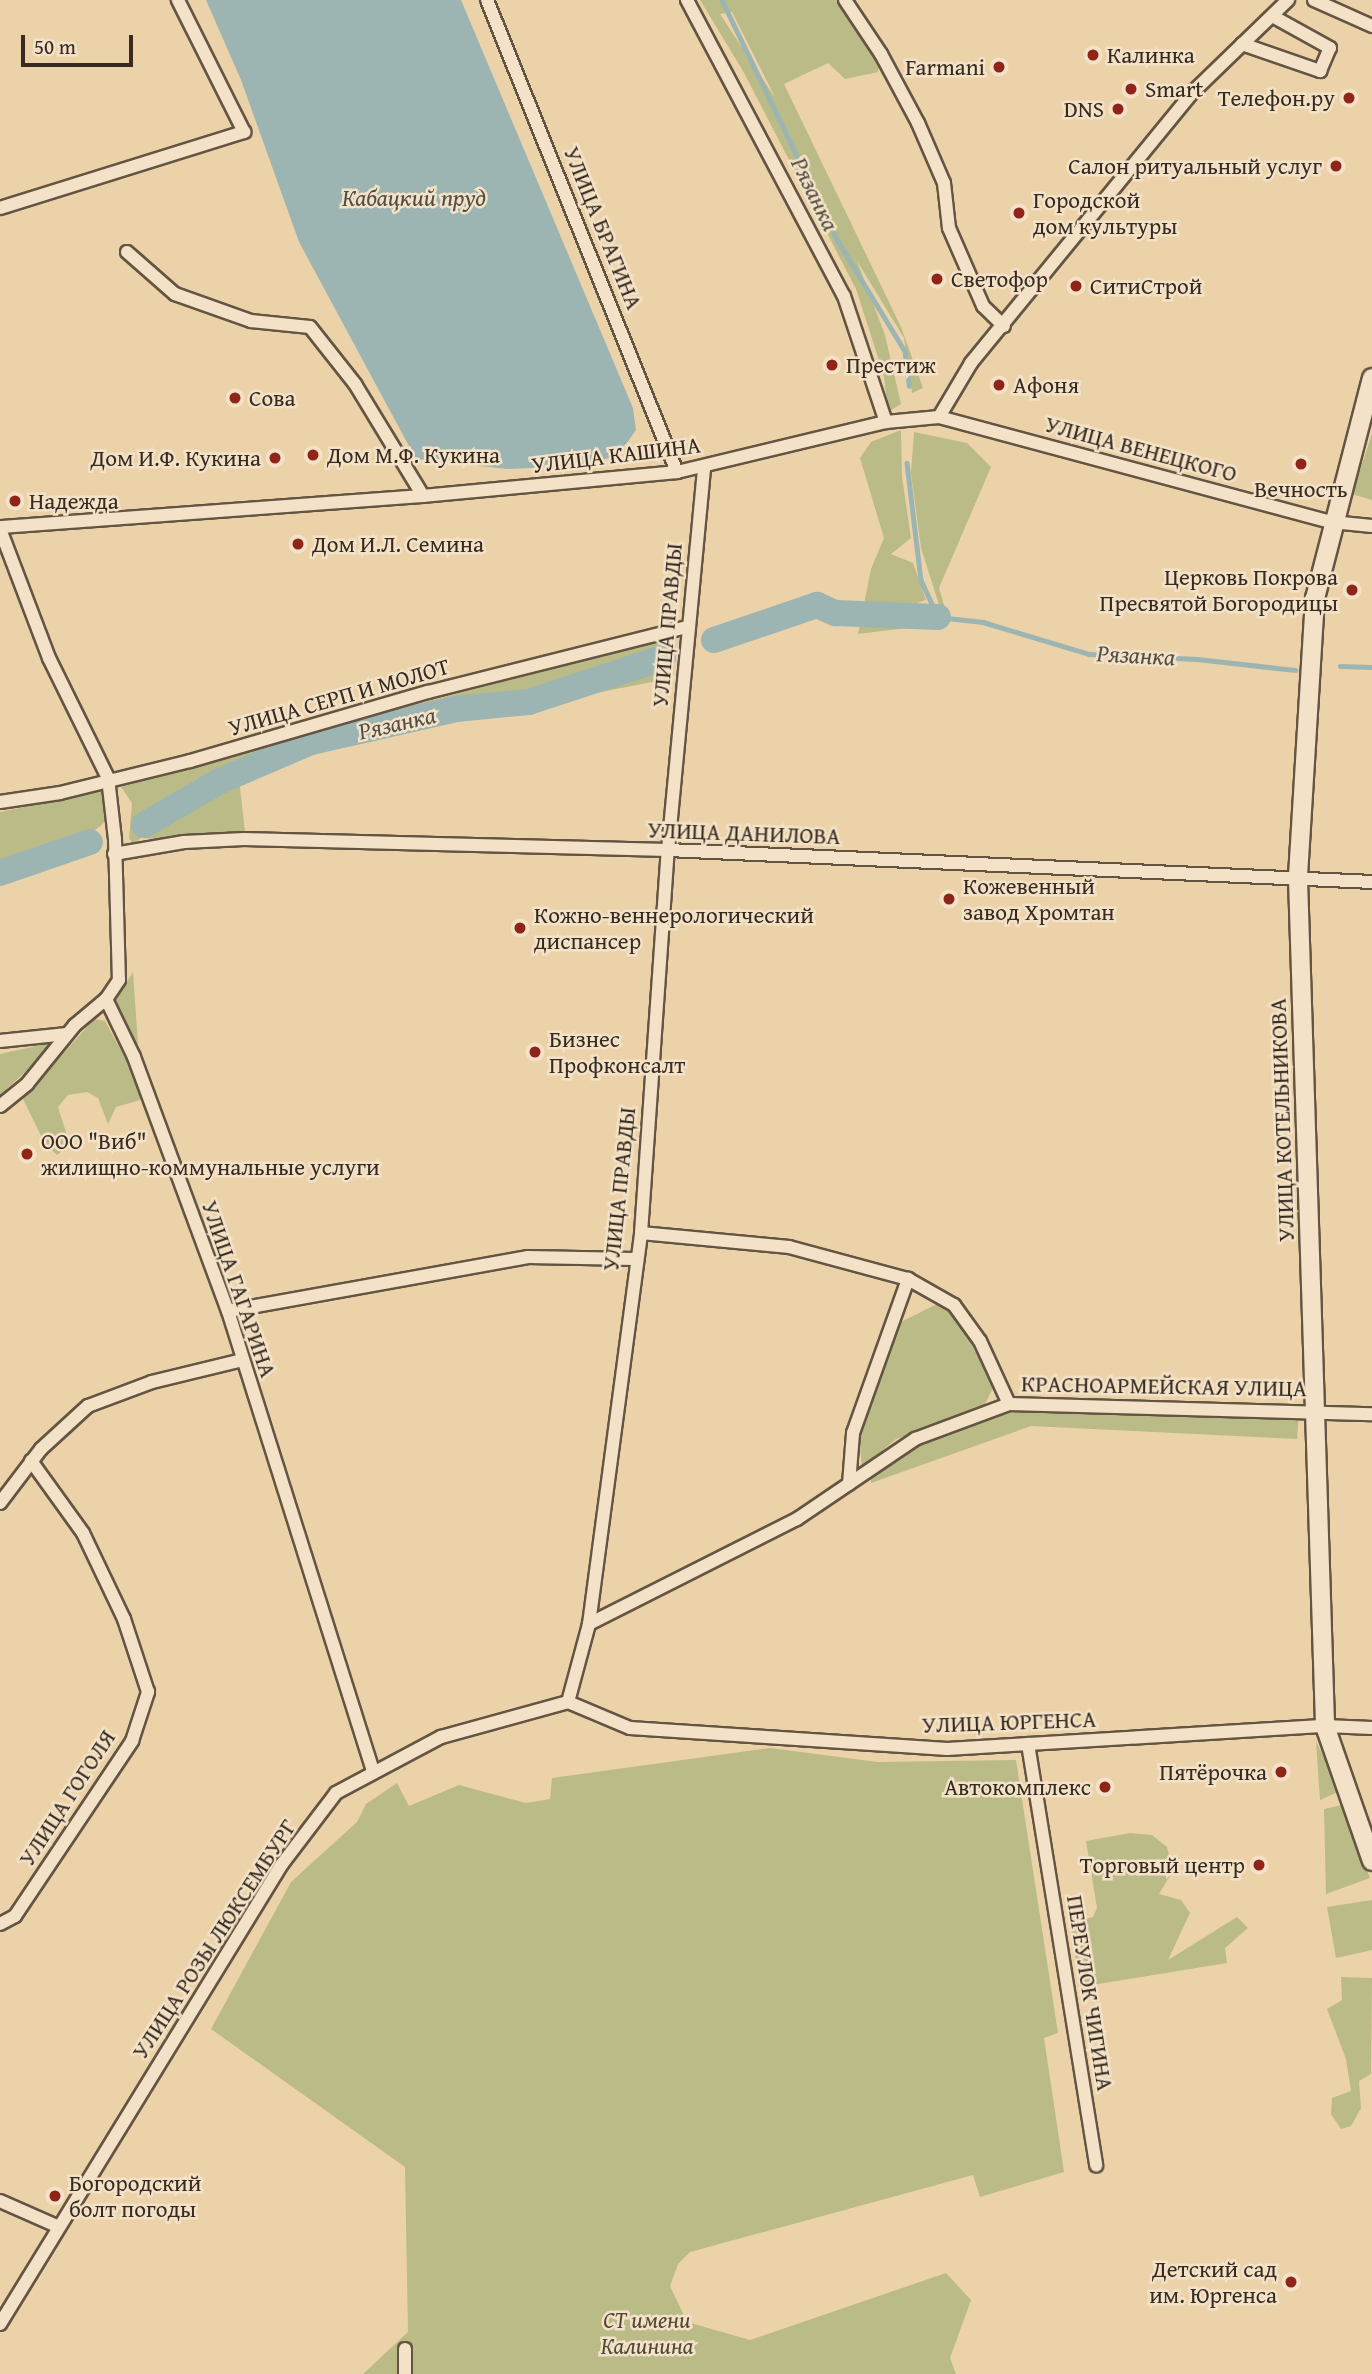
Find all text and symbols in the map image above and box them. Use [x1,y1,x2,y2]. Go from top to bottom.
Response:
scale bar [24,21,136,65]
text: 50 m [34,31,76,62]
place label: Калинка [1107,41,1195,69]
marker: Калинка [1085,47,1101,63]
place label: Farmani [905,53,985,81]
marker: Farmani [991,59,1007,75]
place label: Smart [1145,75,1203,103]
marker: Smart [1123,81,1139,97]
place label: Телефон.ру [1218,84,1335,112]
marker: Телефон.ру [1341,90,1357,106]
place label: DNS [1064,95,1104,123]
marker: DNS [1110,101,1126,117]
street label: УЛИЦА БРАГИНА [558,143,648,313]
water label: Рязанка [785,152,845,236]
place label: Салон ритуальный услуг [1068,152,1322,180]
marker: Салон ритуальный услуг [1328,158,1344,174]
water label: Кабацкий пруд [342,184,486,212]
place label: Городской дом культуры [1033,186,1177,240]
marker: Городской дом культуры [1011,205,1027,221]
place label: Светофор [951,265,1048,293]
marker: Светофор [929,271,945,287]
place label: СитиСтрой [1090,272,1202,300]
marker: СитиСтрой [1068,278,1084,294]
place label: Престиж [846,351,936,379]
marker: Престиж [824,357,840,373]
place label: Афоня [1013,371,1079,399]
marker: Афоня [991,377,1007,393]
place label: Сова [249,384,295,412]
marker: Сова [227,390,243,406]
street label: УЛИЦА ВЕНЕЦКОГО [1042,410,1240,488]
street label: УЛИЦА КАШИНА [530,431,702,479]
place label: Дом М.Ф. Кукина [327,441,500,469]
place label: Дом И.Ф. Кукина [91,444,261,472]
marker: Дом М.Ф. Кукина [305,447,321,463]
marker: Дом И.Ф. Кукина [267,450,283,466]
marker: Вечность [1293,456,1309,472]
place label: Вечность [1254,475,1348,503]
place label: Надежда [29,487,119,515]
marker: Надежда [7,493,23,509]
place label: Дом И.Л. Семина [312,530,484,558]
marker: Дом И.Л. Семина [290,536,306,552]
street label: УЛИЦА ПРАВДЫ [646,542,688,708]
place label: Церковь Покрова Пресвятой Богородицы [1100,563,1338,617]
marker: Церковь Покрова Пресвятой Богородицы [1344,582,1360,598]
water label: Рязанка [1096,639,1176,671]
street label: УЛИЦА СЕРП И МОЛОТ [225,652,453,742]
water label: Рязанка [355,700,439,746]
street label: УЛИЦА ДАНИЛОВА [647,816,841,850]
place label: Кожевенный завод Хромтан [963,872,1115,926]
marker: Кожевенный завод Хромтан [941,891,957,907]
place label: Кожно-веннерологический диспансер [534,901,814,955]
marker: Кожно-веннерологический диспансер [512,920,528,936]
street label: УЛИЦА КОТЕЛЬНИКОВА [1264,998,1300,1242]
place label: Бизнес Профконсалт [549,1025,685,1079]
marker: Бизнес Профконсалт [527,1044,543,1060]
street label: УЛИЦА ПРАВДЫ [597,1106,641,1272]
place label: ООО "Виб" жилищно-коммунальные услуги [41,1127,380,1181]
marker: ООО "Виб" жилищно-коммунальные услуги [19,1146,35,1162]
street label: УЛИЦА ГАГАРИНА [196,1197,282,1381]
street label: КРАСНОАРМЕЙСКАЯ УЛИЦА [1021,1370,1307,1402]
street label: УЛИЦА ЮРГЕНСА [921,1705,1097,1739]
street label: УЛИЦА ГОГОЛЯ [13,1725,121,1871]
place label: Пятёрочка [1159,1758,1267,1786]
marker: Пятёрочка [1273,1764,1289,1780]
place label: Автокомплекс [944,1773,1091,1801]
marker: Автокомплекс [1097,1779,1113,1795]
street label: УЛИЦА РОЗЫ ЛЮКСЕМБУРГ [126,1814,302,2064]
place label: Торговый центр [1080,1851,1245,1879]
marker: Торговый центр [1251,1857,1267,1873]
street label: ПЕРЕУЛОК ЧИГИНА [1061,1893,1119,2093]
place label: Богородский болт погоды [69,2169,201,2223]
marker: Богородский болт погоды [47,2188,63,2204]
place label: Детский сад им. Юргенса [1149,2255,1277,2309]
marker: Детский сад им. Юргенса [1283,2274,1299,2290]
park label: СТ имени Калинина [601,2306,693,2360]

